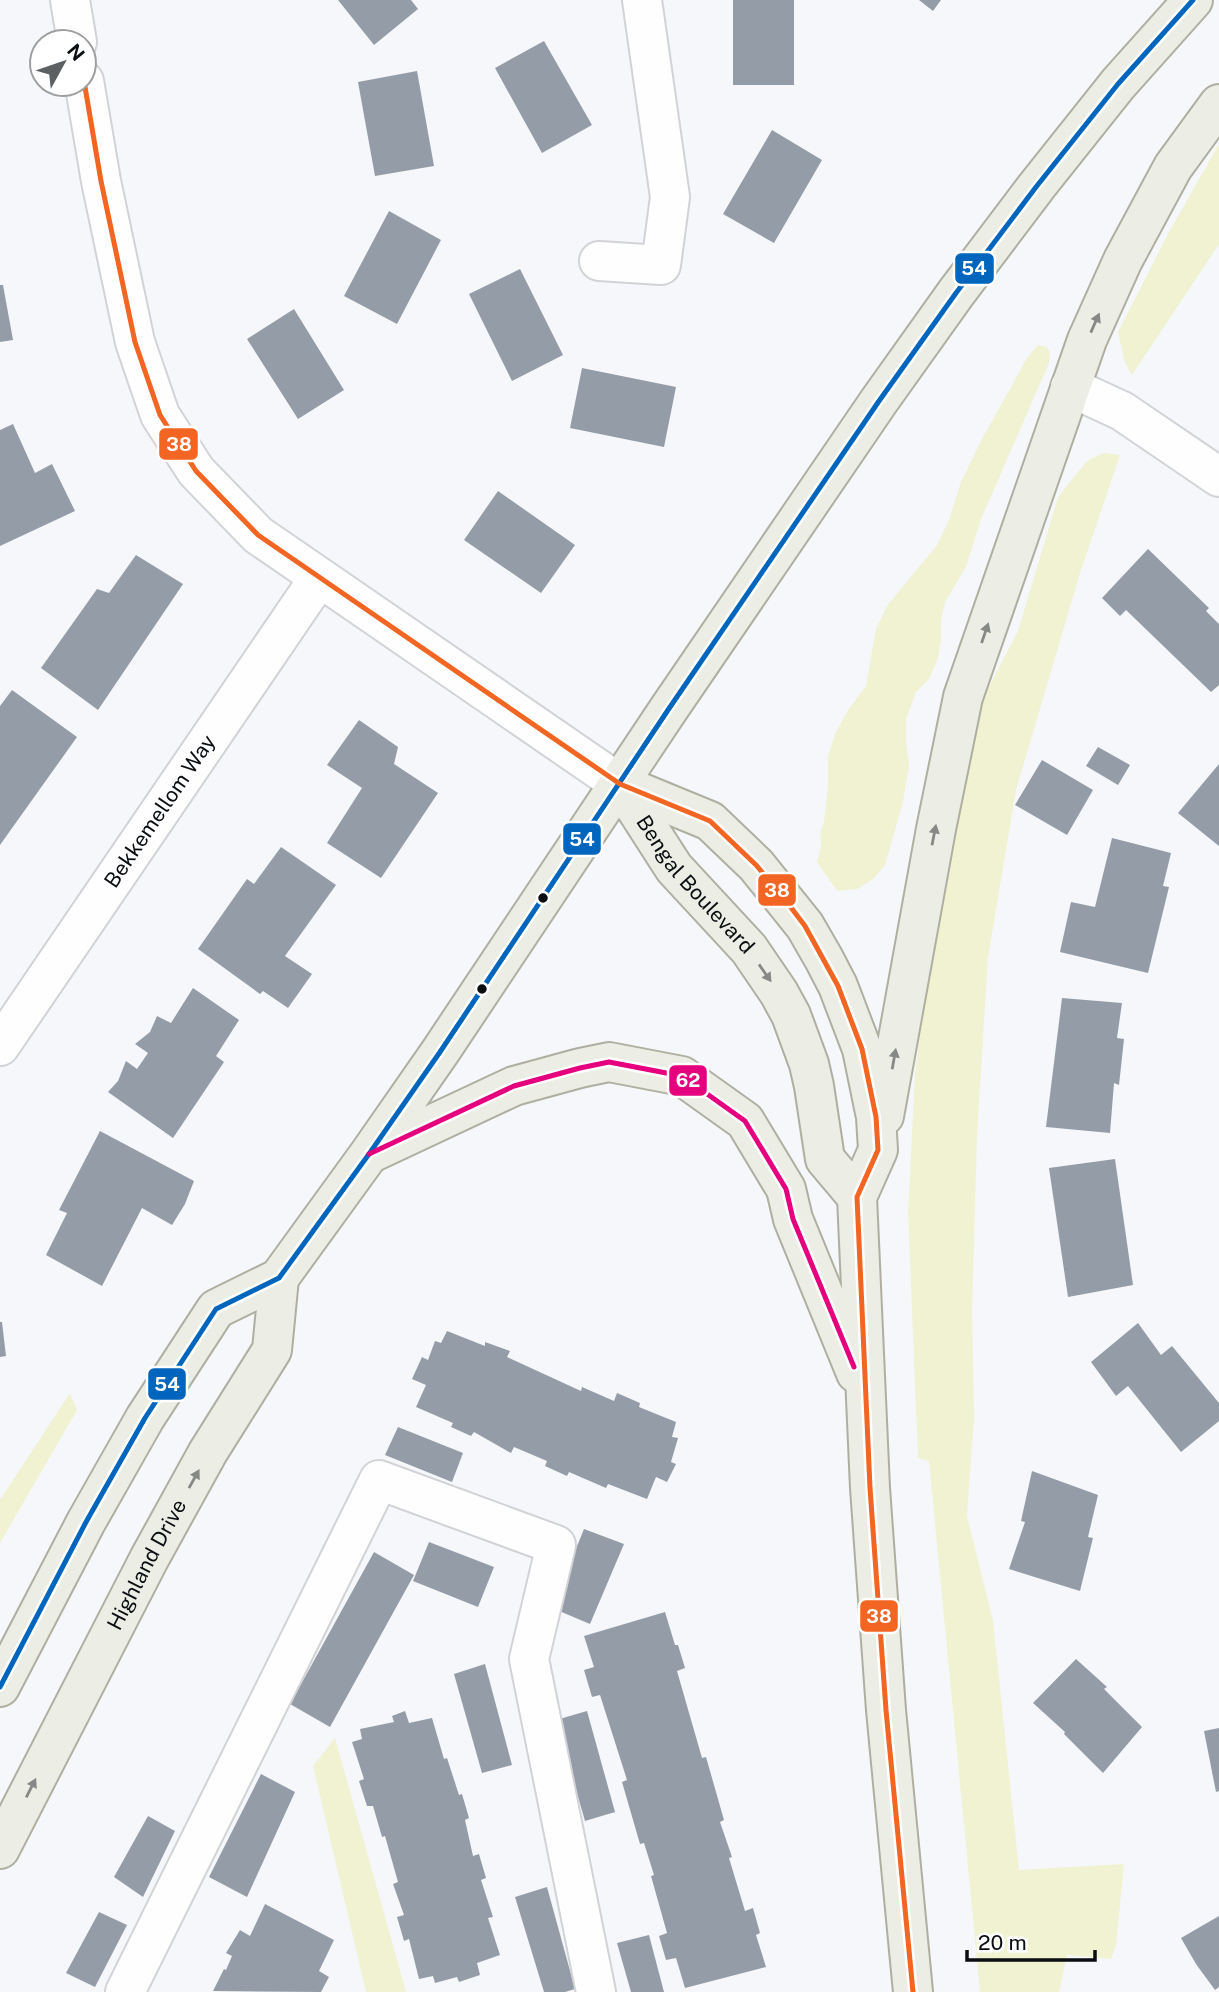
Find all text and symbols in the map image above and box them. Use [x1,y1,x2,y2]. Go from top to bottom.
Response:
north arrow [28,28,98,98]
text: N [63,39,89,65]
line badge: 54 [954,252,995,285]
text: 54 [961,257,987,279]
one-way arrow [1090,313,1101,334]
line badge: 38 [158,427,199,461]
text: 38 [166,433,192,455]
one-way arrow [980,622,991,643]
street label: Bekkemellom Way [99,730,220,892]
street label: Bengal Boulevard [631,810,760,959]
line badge: 54 [562,822,602,856]
one-way arrow [929,824,940,846]
text: 54 [569,828,595,850]
line badge: 38 [757,873,797,907]
text: 38 [764,879,790,901]
unlabelled marker [536,891,550,905]
one-way arrow [759,963,772,983]
unlabelled marker [475,982,489,996]
one-way arrow [889,1048,900,1070]
line badge: 62 [668,1064,708,1097]
text: 62 [676,1069,700,1091]
line badge: 54 [147,1367,187,1401]
text: 54 [154,1373,180,1395]
one-way arrow [188,1469,200,1488]
street label: Highland Drive [102,1495,191,1634]
line badge: 38 [859,1599,899,1633]
text: 38 [866,1605,892,1627]
one-way arrow [25,1778,36,1798]
scale bar [967,1918,1095,1962]
text: 20 m [978,1930,1027,1955]

